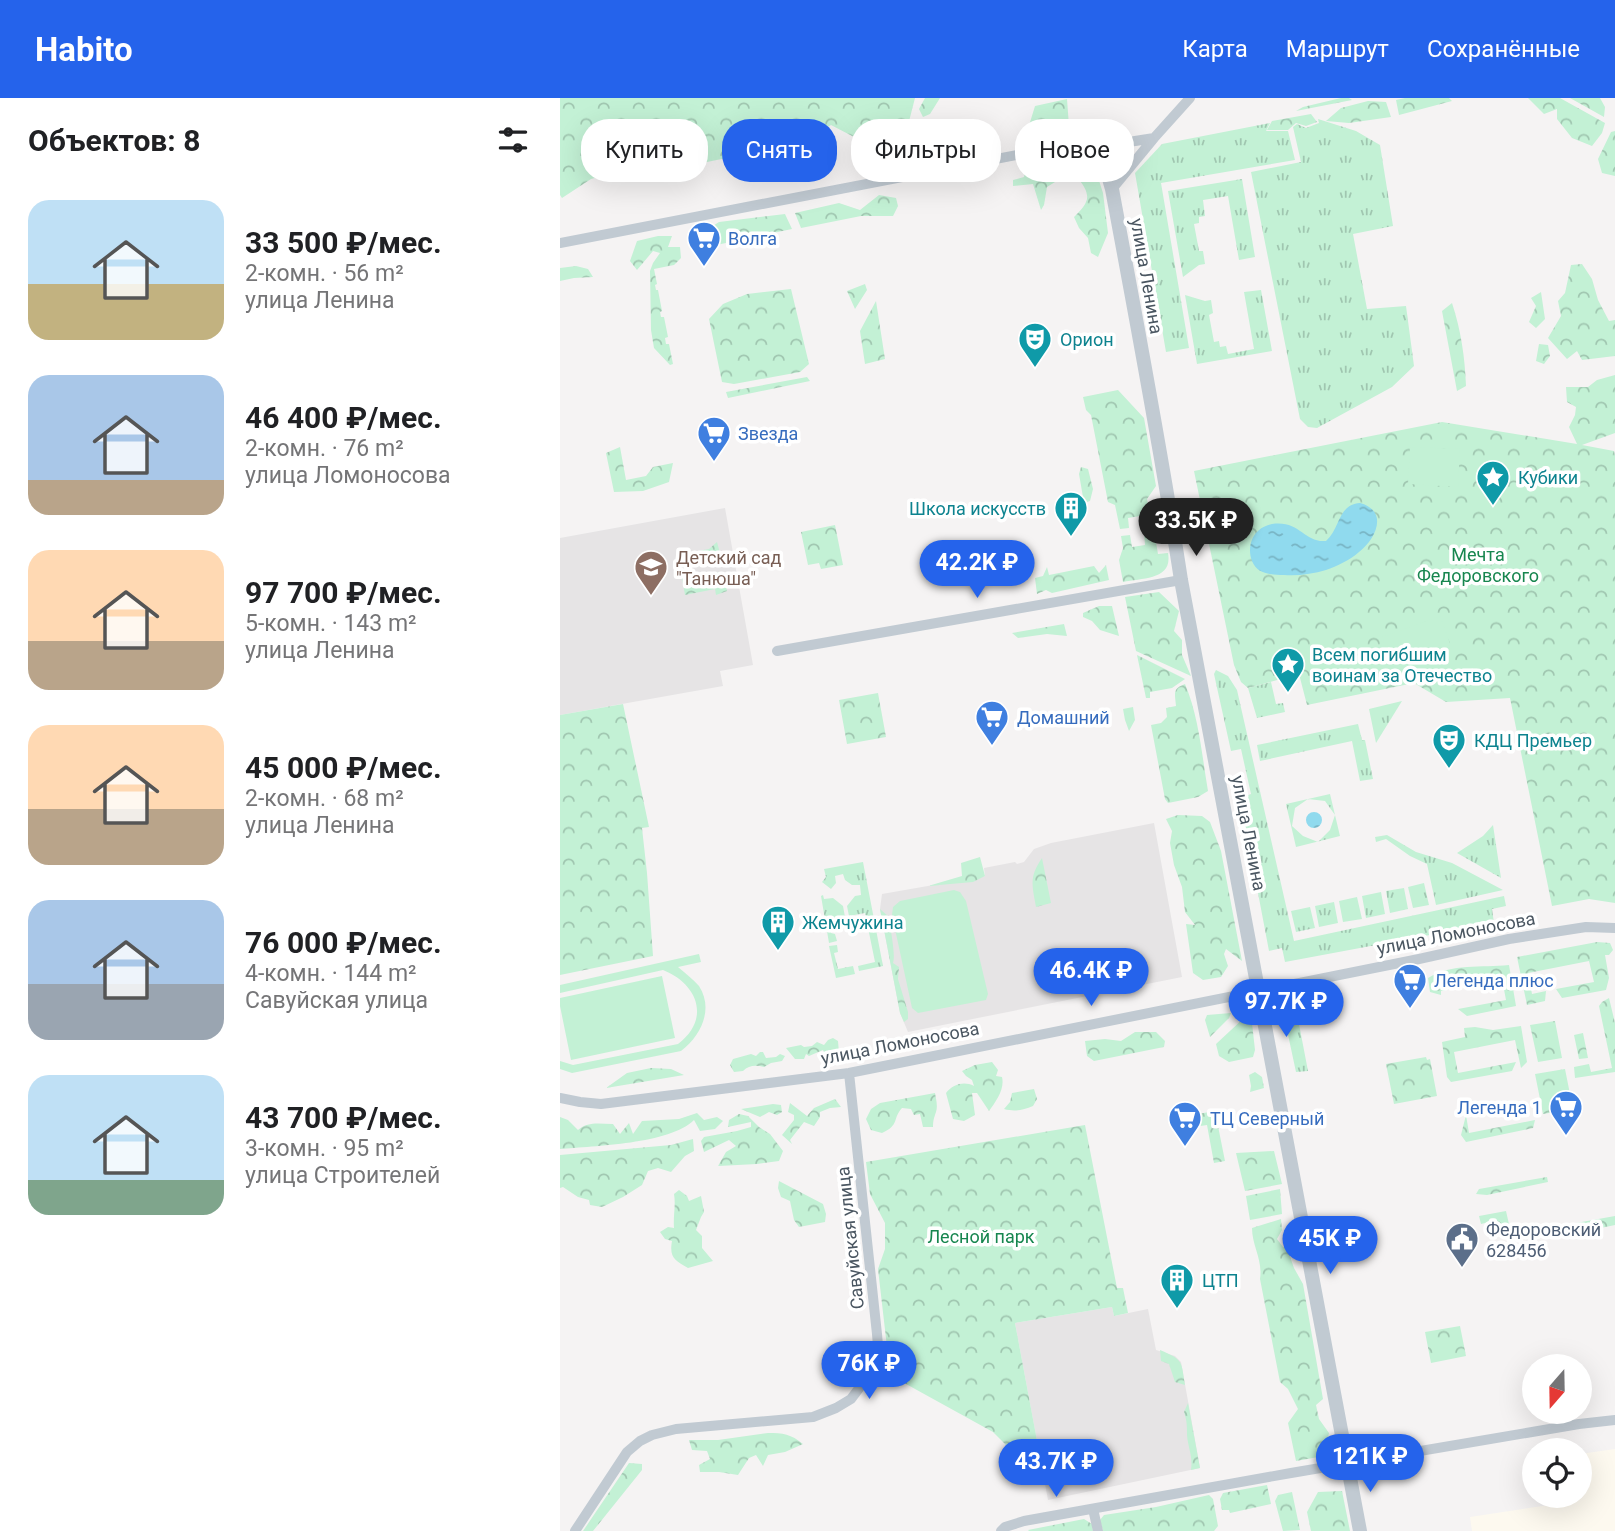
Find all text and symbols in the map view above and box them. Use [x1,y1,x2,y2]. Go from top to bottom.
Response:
text: Habito [35,30,133,69]
text: Карта [1182,35,1248,63]
text: Маршрут [1286,35,1389,63]
text: Сохранённые [1427,35,1580,63]
chip: Купить [581,119,708,182]
chip: Снять [722,119,837,182]
chip: Фильтры [851,119,1001,182]
chip: Новое [1015,119,1134,182]
icon: filters [494,121,532,159]
text: Объектов: 8 [28,123,200,158]
street label: улица Ленина [1126,217,1168,335]
supermarket icon: Волга [685,219,723,268]
text: 33 500 ₽/мес. [245,225,442,260]
icon: home [84,228,168,312]
place label: Волга [728,228,777,249]
text: 2-комн. · 56 m² [245,260,404,287]
text: улица Ленина [245,287,395,314]
theatre icon: Орион [1016,320,1054,369]
place label: Орион [1060,329,1114,350]
text: 46 400 ₽/мес. [245,400,442,435]
icon: home [84,403,168,487]
supermarket icon: Звезда [695,414,733,463]
place label: Звезда [738,423,798,444]
text: 2-комн. · 76 m² [245,435,404,462]
place icon: Кубики [1474,458,1512,507]
text: улица Ломоносова [245,462,451,489]
place label: Кубики [1518,467,1578,488]
building icon: Школа искусств [1052,489,1090,538]
place label: Школа искусств [909,498,1046,519]
pin: 33.5K ₽ [1131,498,1261,558]
text: 33.5K ₽ [1155,507,1237,534]
pin: 42.2K ₽ [912,540,1042,600]
park label: Мечта Федоровского [1417,544,1539,586]
place label: Детский сад "Танюша" [676,547,782,589]
school or university icon: Детский сад "Танюша" [632,548,670,597]
text: 42.2K ₽ [936,549,1018,576]
text: 97 700 ₽/мес. [245,575,442,610]
icon: home [84,578,168,662]
text: 5-комн. · 143 m² [245,610,417,637]
text: улица Ленина [245,637,395,664]
place label: Всем погибшим воинам за Отечество [1312,644,1492,686]
place icon: Всем погибшим воинам за Отечество [1269,645,1307,694]
supermarket icon: Домашний [973,698,1011,747]
place label: Домашний [1017,707,1110,728]
theatre icon: КДЦ Премьер [1430,721,1468,770]
place label: КДЦ Премьер [1474,730,1592,751]
text: 45 000 ₽/мес. [245,750,442,785]
icon: home [84,753,168,837]
street label: улица Ленина [1228,774,1270,892]
text: 2-комн. · 68 m² [245,785,404,812]
text: улица Ленина [245,812,395,839]
building icon: Жемчужина [759,903,797,952]
street label: улица Ломоносова [1375,907,1537,959]
place label: Жемчужина [802,912,904,933]
text: 76 000 ₽/мес. [245,925,442,960]
icon: home [84,928,168,1012]
pin: 46.4K ₽ [1026,948,1156,1008]
text: 46.4K ₽ [1050,957,1132,984]
text: 4-комн. · 144 m² [245,960,417,987]
supermarket icon: Легенда плюс [1391,961,1429,1010]
place label: Легенда плюс [1434,970,1554,991]
pin: 97.7K ₽ [1221,979,1351,1039]
text: Савуйская улица [245,987,428,1014]
text: 97.7K ₽ [1245,988,1327,1015]
street label: улица Ломоносова [819,1017,981,1069]
supermarket icon: Легенда 1 [1547,1088,1585,1137]
place label: Легенда 1 [1457,1097,1542,1118]
supermarket icon: ТЦ Северный [1166,1099,1204,1148]
text: 43 700 ₽/мес. [245,1100,442,1135]
icon: home [84,1103,168,1187]
place label: ТЦ Северный [1210,1108,1324,1129]
text: 3-комн. · 95 m² [245,1135,404,1162]
text: улица Строителей [245,1162,440,1189]
street label: Савуйская улица [832,1166,868,1310]
pin: 45K ₽ [1281,1216,1379,1276]
place label: Федоровский 628456 [1486,1219,1601,1261]
public building icon: Федоровский 628456 [1443,1220,1481,1269]
text: 45K ₽ [1299,1225,1361,1252]
park label: Лесной парк [927,1226,1035,1247]
building icon: ЦТП [1158,1261,1196,1310]
place label: ЦТП [1202,1270,1239,1291]
pin: 76K ₽ [820,1342,918,1401]
text: 76K ₽ [838,1350,900,1377]
north arrow [1522,1354,1592,1424]
map controls [1522,1354,1592,1508]
pin: 121K ₽ [1313,1434,1427,1494]
button: locate [1522,1438,1592,1508]
pin: 43.7K ₽ [991,1440,1121,1499]
text: 121K ₽ [1332,1443,1408,1470]
text: 43.7K ₽ [1015,1448,1097,1475]

